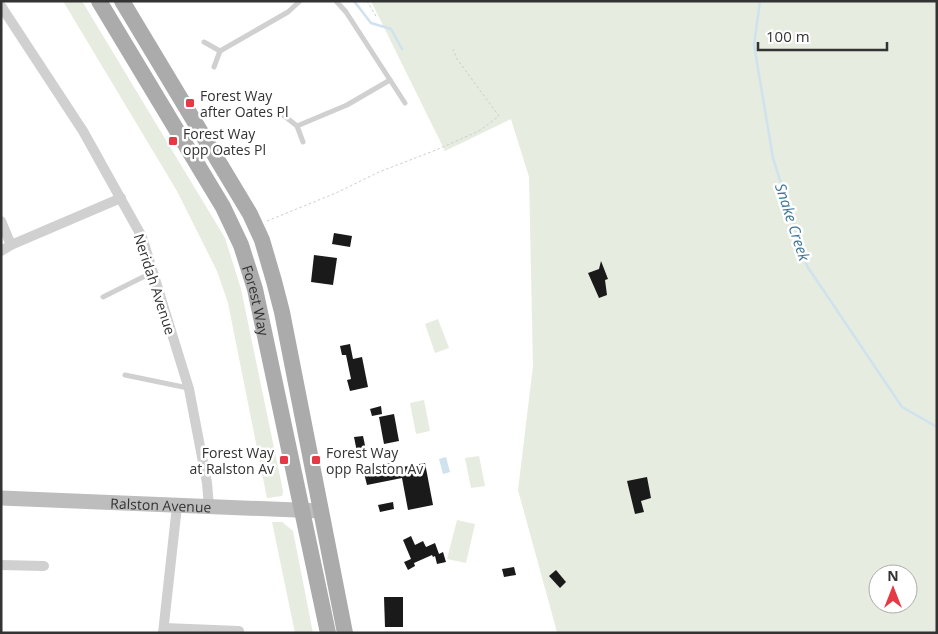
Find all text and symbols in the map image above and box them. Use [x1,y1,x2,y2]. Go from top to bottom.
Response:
scale bar [758,20,887,52]
text: 100 m [766,26,810,46]
place label: Forest Way after Oates Pl [200,86,288,121]
marker: Forest Way after Oates Pl [184,97,196,109]
place label: Forest Way opp Oates Pl [183,124,266,159]
marker: Forest Way opp Oates Pl [167,135,179,147]
water label: Snake Creek [771,181,815,264]
street label: Neridah Avenue [130,231,180,337]
street label: Forest Way [238,262,274,338]
place label: Forest Way at Ralston Av [189,443,275,478]
place label: Forest Way opp Ralston Av [326,443,423,478]
marker: Forest Way at Ralston Av [278,454,290,466]
marker: Forest Way opp Ralston Av [310,454,322,466]
street label: Ralston Avenue [110,493,212,516]
north arrow [868,564,918,614]
text: N [887,566,899,585]

